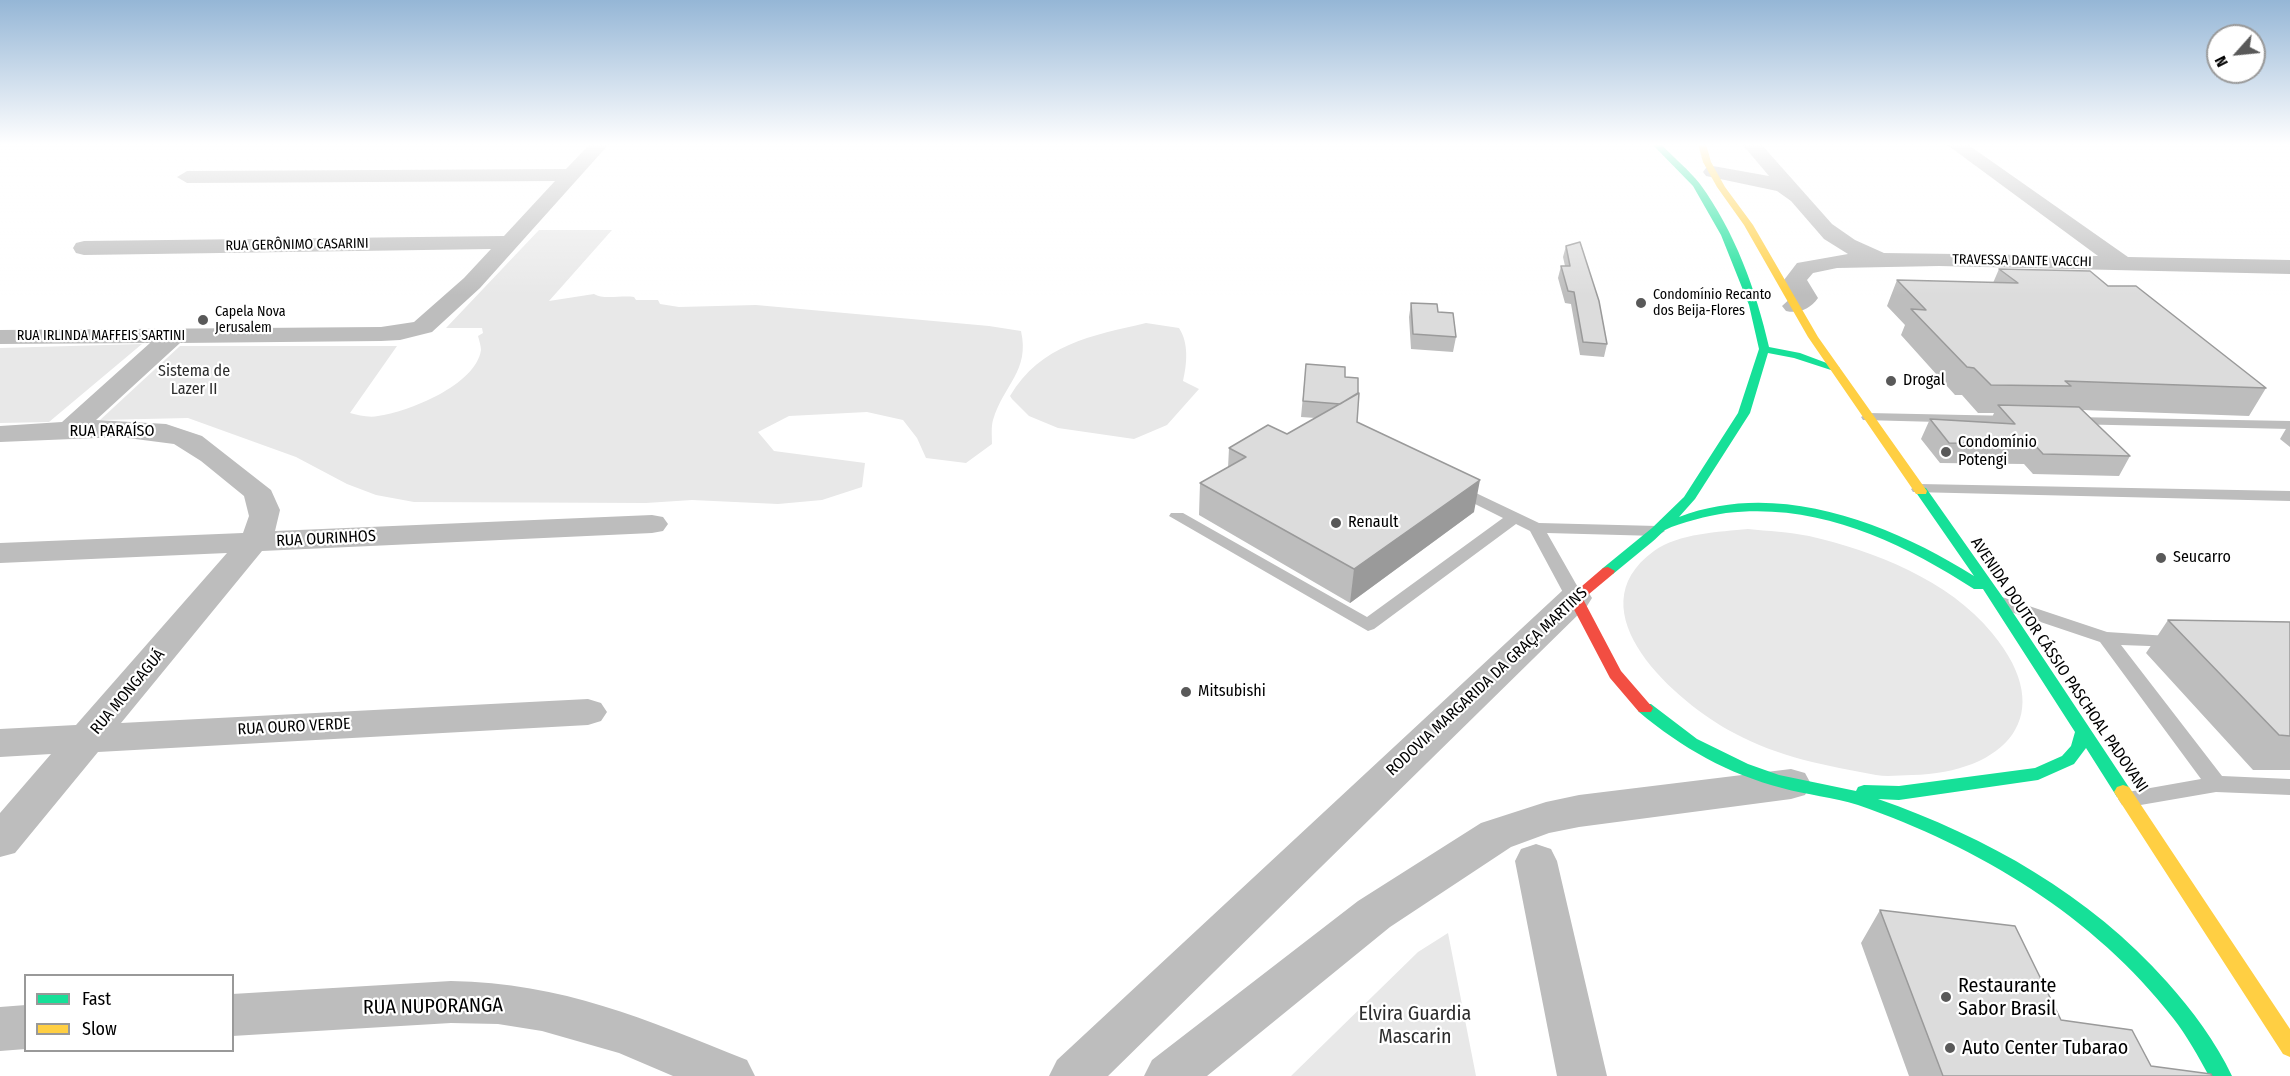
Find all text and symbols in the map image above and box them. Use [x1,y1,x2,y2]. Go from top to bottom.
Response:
north arrow [2206,24,2266,84]
text: N [2211,53,2232,70]
street label: RUA GERÔNIMO CASARINI [225,235,369,255]
street label: TRAVESSA DANTE VACCHI [1952,251,2092,271]
place label: Condomínio Recanto dos Beija-Flores [1653,287,1771,320]
marker: Condomínio Recanto dos Beija-Flores [1634,296,1648,310]
place label: Capela Nova Jerusalem [215,304,286,336]
marker: Capela Nova Jerusalem [196,313,210,327]
street label: RUA IRLINDA MAFFEIS SARTINI [17,328,185,344]
park label: Sistema de Lazer II [158,362,230,400]
place label: Drogal [1903,371,1945,391]
marker: Drogal [1884,374,1898,388]
street label: RUA PARAÍSO [69,422,155,442]
place label: Condomínio Potengi [1958,433,2037,471]
marker: Condomínio Potengi [1939,445,1953,459]
place label: Renault [1348,513,1398,533]
marker: Renault [1329,516,1343,530]
street label: RUA OURINHOS [276,527,376,551]
street label: AVENIDA DOUTOR CÁSSIO PASCHOAL PADOVANI [1966,534,2152,796]
place label: Seucarro [2173,548,2231,568]
marker: Seucarro [2154,551,2168,565]
street label: RODOVIA MARGARIDA DA GRAÇA MARTINS [1383,584,1591,780]
street label: RUA MONGAGUÁ [87,646,169,738]
place label: Mitsubishi [1198,682,1266,702]
marker: Mitsubishi [1179,685,1193,699]
street label: RUA OURO VERDE [237,714,351,740]
legend [24,974,234,1052]
place label: Restaurante Sabor Brasil [1958,974,2056,1021]
text: Fast [82,988,111,1010]
marker: Restaurante Sabor Brasil [1939,990,1953,1004]
street label: RUA NUPORANGA [363,994,503,1020]
park label: Elvira Guardia Mascarin [1359,1002,1471,1049]
text: Slow [82,1018,117,1040]
place label: Auto Center Tubarao [1962,1036,2128,1060]
marker: Auto Center Tubarao [1943,1041,1957,1055]

